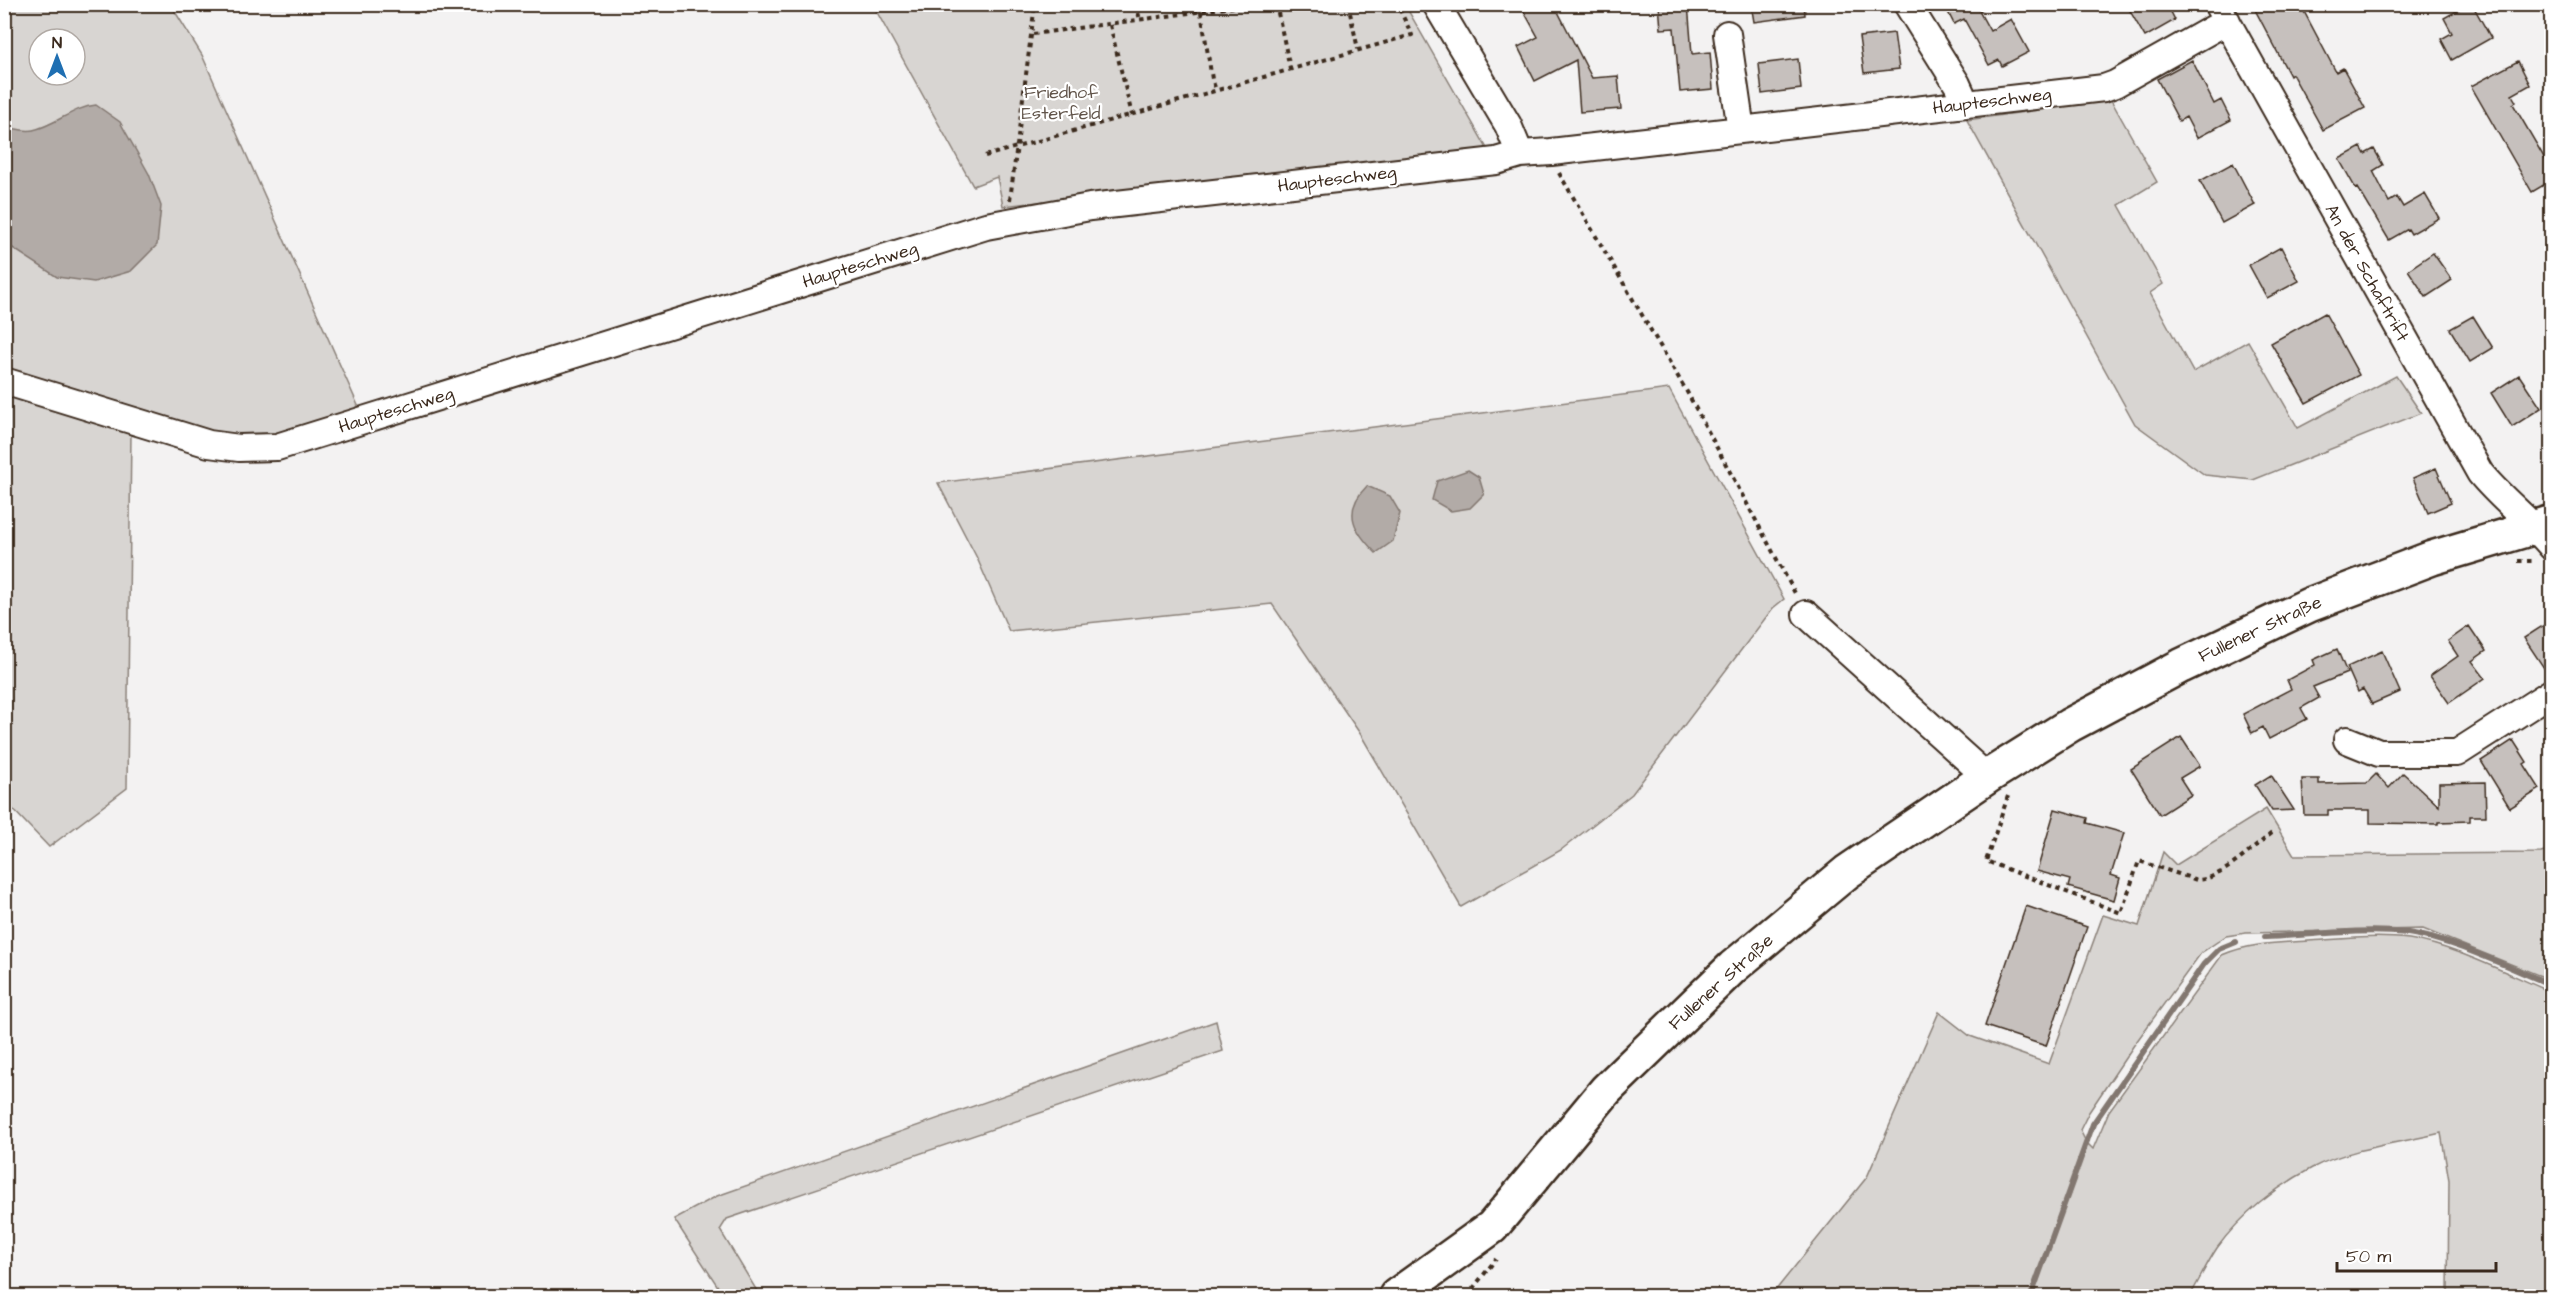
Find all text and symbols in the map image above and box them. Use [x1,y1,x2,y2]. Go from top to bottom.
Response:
north arrow [27,27,87,87]
text: N [52,32,62,54]
park label: Friedhof Esterfeld [1021,80,1101,126]
street label: Haupteschweg [1931,81,2053,122]
street label: Haupteschweg [1276,159,1398,200]
street label: An der Schaftrift [2319,200,2415,347]
street label: Haupteschweg [799,236,921,295]
street label: Haupteschweg [335,381,457,440]
street label: Fullener Straße [2194,589,2326,669]
street label: Fullener Straße [1663,928,1779,1036]
scale bar [2337,1235,2496,1273]
text: 50 m [2346,1244,2391,1269]

